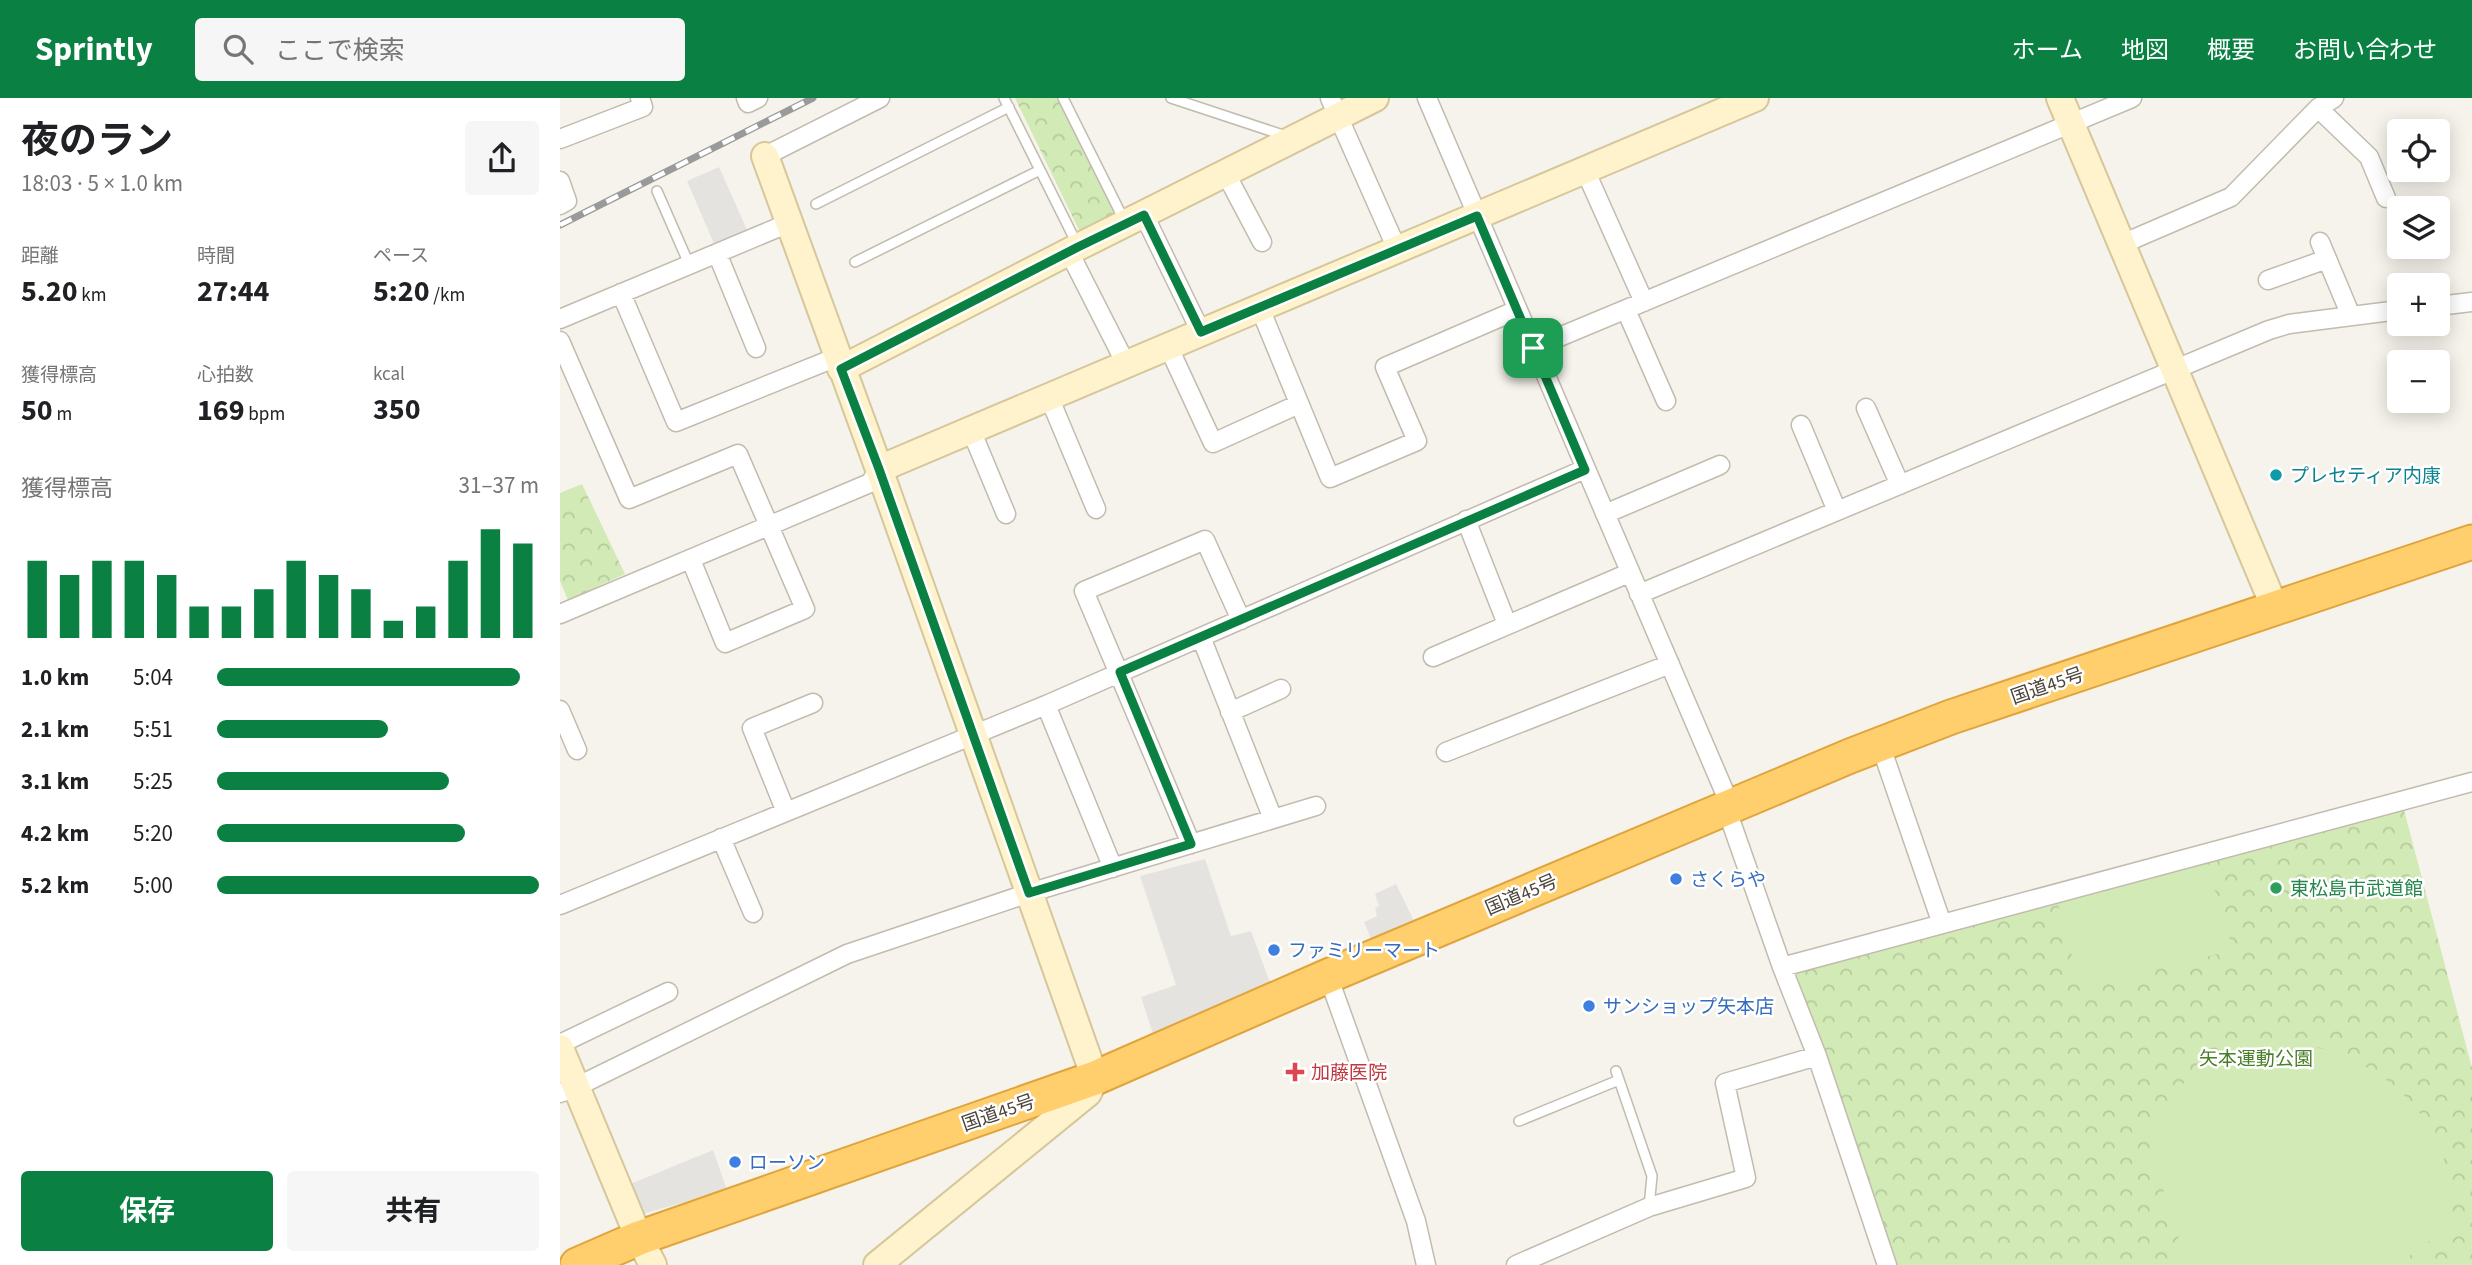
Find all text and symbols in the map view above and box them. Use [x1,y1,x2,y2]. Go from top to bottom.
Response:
search box [195,18,685,81]
text: Sprintly [35,26,153,73]
icon: search [219,30,257,68]
text: ここで検索 [275,32,405,69]
text: ホーム [2012,33,2083,68]
text: 地図 [2121,33,2169,68]
text: 概要 [2207,33,2255,68]
text: お問い合わせ [2293,33,2437,68]
text: 夜のラン [21,114,173,168]
map controls [2387,119,2450,413]
button: locate [2387,119,2450,182]
button: share [465,121,539,195]
text: 18:03 · 5 × 1.0 km [21,167,183,200]
button: layers [2387,196,2450,259]
text: 距離 [21,243,59,270]
text: 時間 [197,243,235,270]
text: ペース [373,243,429,270]
text: 5.20 [21,270,78,313]
text: 27:44 [197,270,269,313]
text: 5:20 [373,270,430,313]
button: + [2387,273,2450,336]
text: km [78,282,107,309]
text: /km [430,282,465,309]
pin [1503,318,1563,378]
icon: arrive [1514,329,1552,367]
button: − [2387,350,2450,413]
text: kcal [373,361,405,388]
text: 獲得標高 [21,362,97,389]
text: 心拍数 [197,362,254,389]
text: 350 [373,388,421,431]
text: 50 [21,389,53,432]
text: 169 [197,389,245,432]
text: m [53,401,72,428]
text: bpm [245,401,285,428]
place label: プレセティア内康 [2290,463,2441,490]
marker: プレセティア内康 [2268,467,2284,483]
text: 31–37 m [459,469,539,502]
text: 獲得標高 [21,472,113,505]
text: 1.0 km [21,661,89,694]
text: 5:04 [133,661,173,694]
street label: 国道45号 [2007,661,2088,712]
text: 2.1 km [21,713,89,746]
text: 5:51 [133,713,173,746]
text: 3.1 km [21,765,89,798]
text: 5:25 [133,765,173,798]
text: 4.2 km [21,817,89,850]
text: 5:20 [133,817,173,850]
place label: さくらや [1690,867,1766,894]
street label: 国道45号 [1481,868,1562,923]
text: 5.2 km [21,869,89,902]
text: 5:00 [133,869,173,902]
marker: さくらや [1668,871,1684,887]
place label: 東松島市武道館 [2290,876,2423,903]
marker: 東松島市武道館 [2268,880,2284,896]
place label: ファミリーマート [1288,938,1440,965]
marker: ファミリーマート [1266,942,1282,958]
place label: サンショップ矢本店 [1603,994,1774,1021]
marker: サンショップ矢本店 [1581,998,1597,1014]
park label: 矢本運動公園 [2199,1046,2313,1073]
place label: 加藤医院 [1311,1060,1387,1087]
marker: 加藤医院 [1285,1062,1305,1082]
street label: 国道45号 [958,1088,1039,1139]
place label: ローソン [749,1150,825,1177]
marker: ローソン [727,1154,743,1170]
button: 保存 [21,1171,273,1251]
button: 共有 [287,1171,539,1251]

